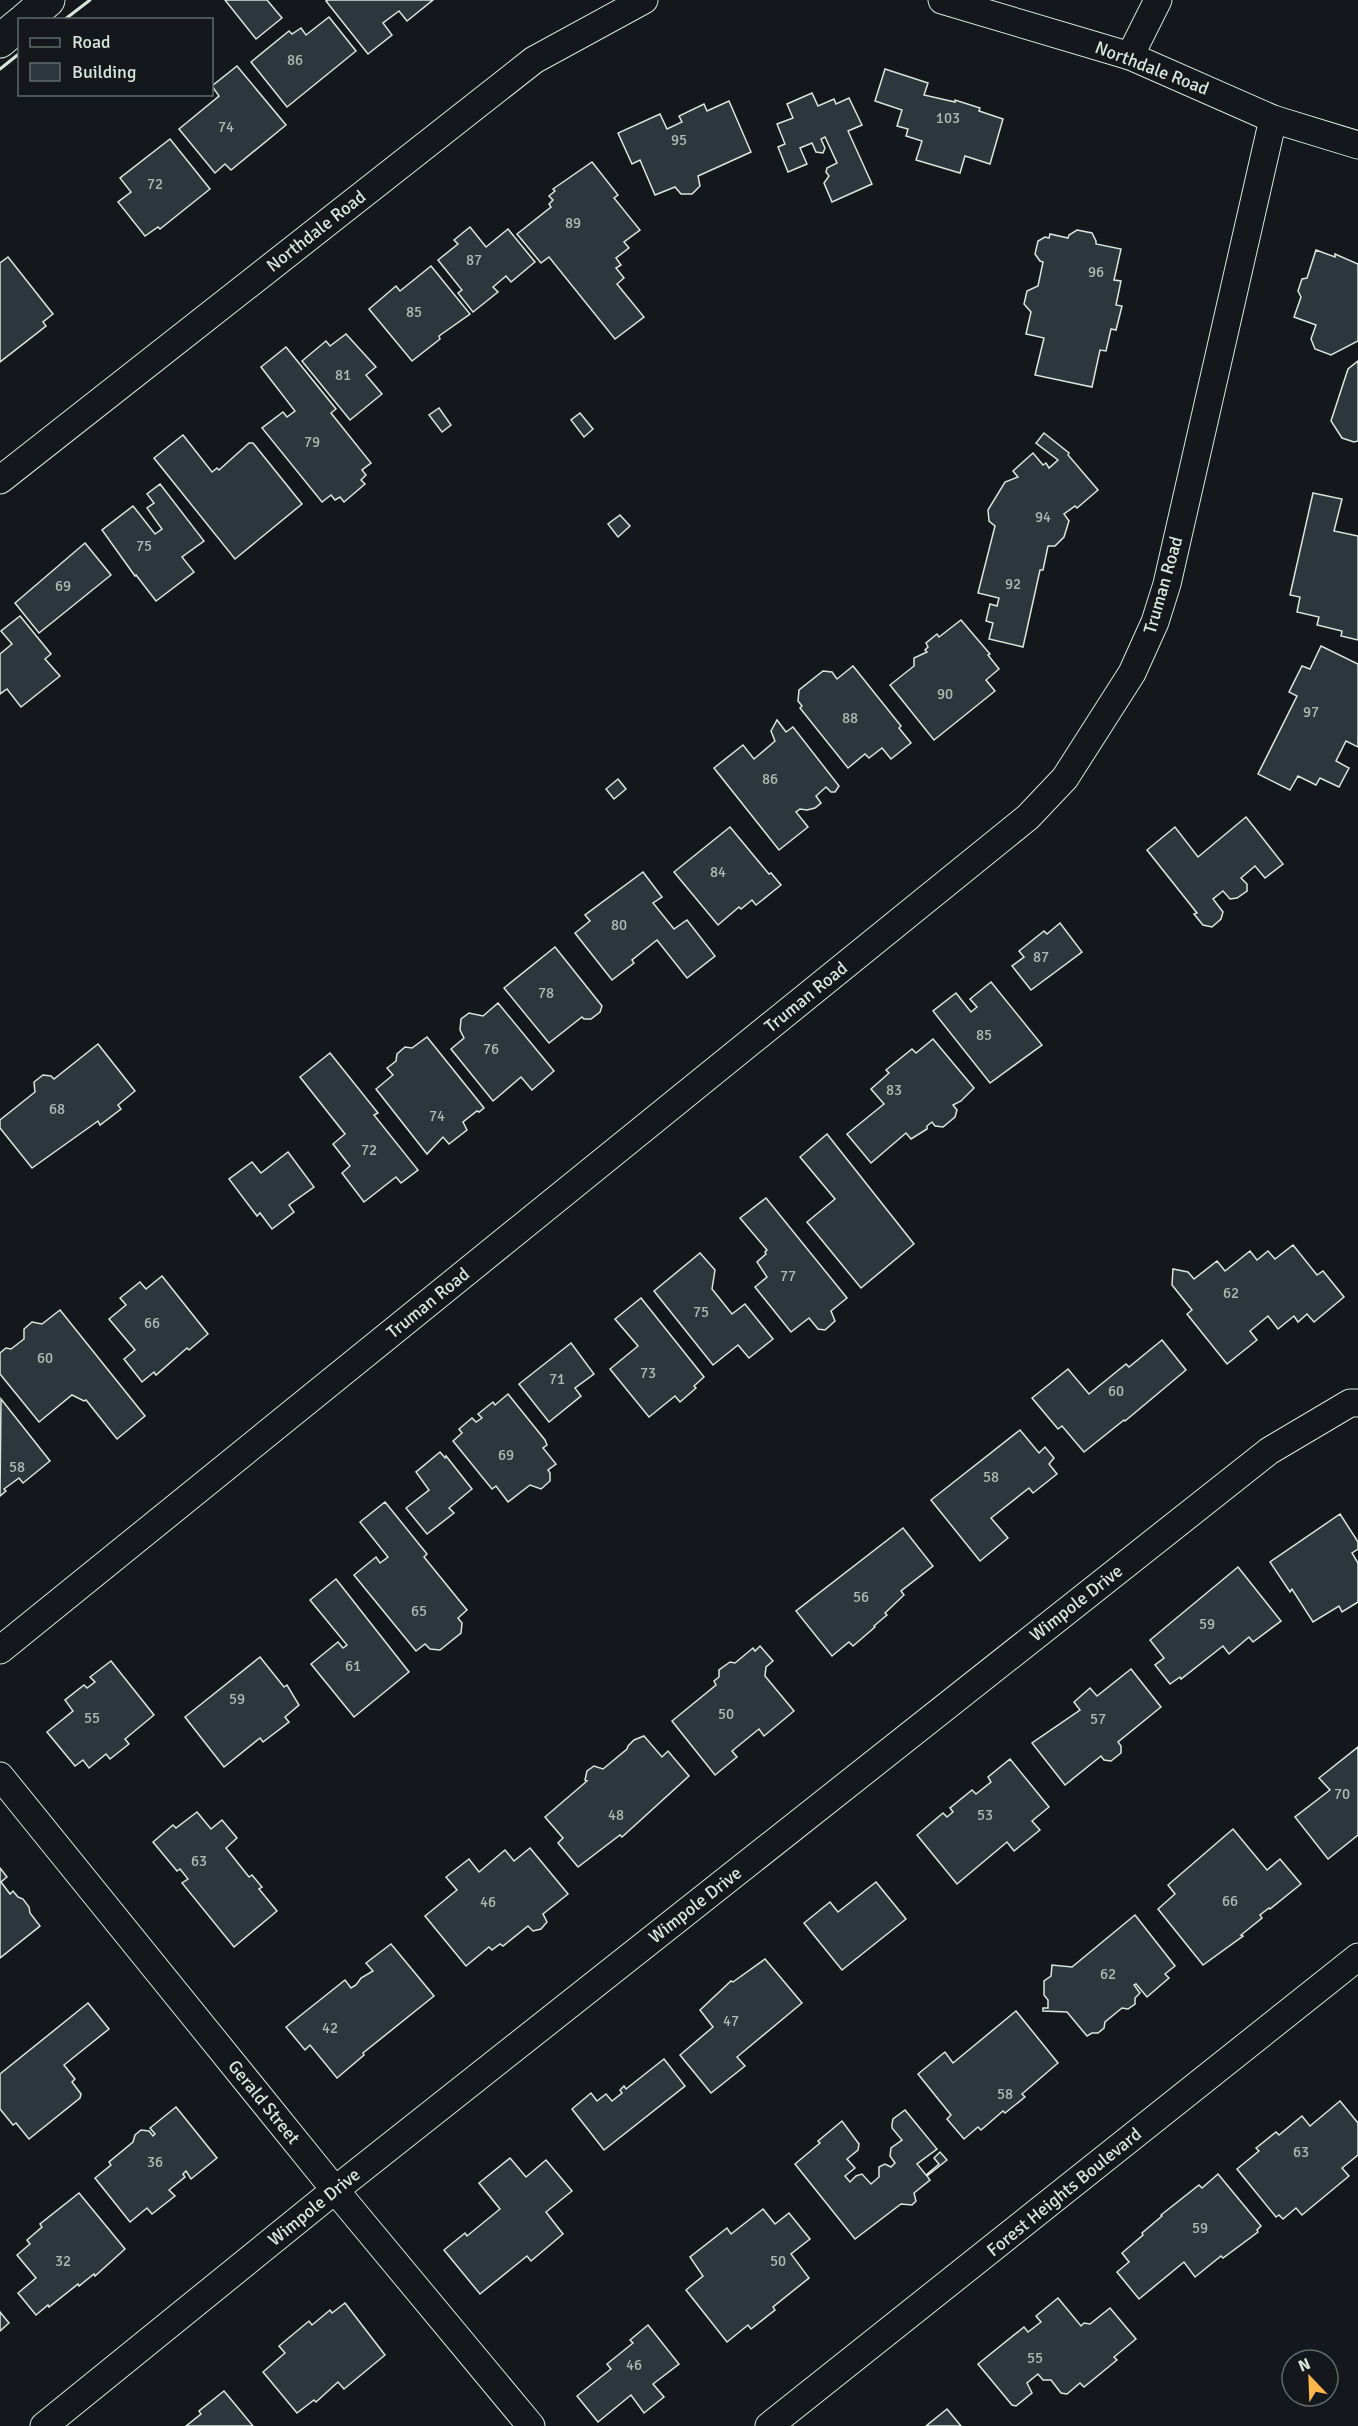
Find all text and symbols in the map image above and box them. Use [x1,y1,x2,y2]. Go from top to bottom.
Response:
legend [18,18,213,96]
text: Road [72,31,111,53]
street label: Northdale Road [1092,36,1212,100]
house number: 86 [287,51,303,69]
text: Building [72,61,136,83]
house number: 103 [936,109,960,127]
house number: 74 [218,118,234,136]
house number: 95 [671,131,687,149]
house number: 72 [147,175,163,193]
street label: Northdale Road [262,185,370,277]
house number: 89 [565,214,581,232]
house number: 87 [466,251,482,269]
house number: 96 [1088,263,1104,281]
house number: 85 [406,303,422,321]
house number: 81 [335,366,351,384]
house number: 79 [304,433,320,451]
house number: 94 [1035,508,1051,526]
street label: Truman Road [1139,534,1187,636]
house number: 75 [136,537,152,555]
house number: 92 [1005,575,1021,593]
house number: 69 [55,577,71,595]
house number: 90 [937,685,953,703]
house number: 97 [1303,703,1319,721]
house number: 88 [842,709,858,727]
house number: 86 [762,770,778,788]
house number: 84 [710,863,726,881]
house number: 80 [611,916,627,934]
house number: 87 [1033,948,1049,966]
street label: Truman Road [760,957,852,1037]
house number: 78 [538,984,554,1002]
house number: 85 [976,1026,992,1044]
house number: 76 [483,1040,499,1058]
house number: 83 [886,1081,902,1099]
house number: 68 [49,1100,65,1118]
house number: 74 [429,1107,445,1125]
house number: 72 [361,1141,377,1159]
street label: Truman Road [382,1263,474,1343]
house number: 77 [780,1267,796,1285]
house number: 62 [1223,1284,1239,1302]
house number: 75 [693,1303,709,1321]
house number: 66 [144,1314,160,1332]
house number: 60 [37,1349,53,1367]
house number: 73 [640,1364,656,1382]
house number: 71 [549,1370,565,1388]
house number: 60 [1108,1382,1124,1400]
house number: 69 [498,1446,514,1464]
house number: 58 [9,1458,25,1476]
house number: 58 [983,1468,999,1486]
street label: Wimpole Drive [1025,1560,1127,1646]
house number: 56 [853,1588,869,1606]
house number: 65 [411,1602,427,1620]
house number: 59 [1199,1615,1215,1633]
house number: 61 [345,1657,361,1675]
house number: 59 [229,1690,245,1708]
house number: 50 [718,1705,734,1723]
house number: 55 [84,1709,100,1727]
house number: 57 [1090,1710,1106,1728]
house number: 70 [1334,1785,1350,1803]
house number: 48 [608,1806,624,1824]
house number: 53 [977,1806,993,1824]
house number: 63 [191,1852,207,1870]
street label: Wimpole Drive [644,1862,746,1948]
house number: 66 [1222,1892,1238,1910]
house number: 46 [480,1893,496,1911]
house number: 62 [1100,1965,1116,1983]
house number: 47 [723,2012,739,2030]
house number: 42 [322,2019,338,2037]
street label: Gerald Street [223,2056,305,2148]
house number: 58 [997,2085,1013,2103]
street label: Forest Heights Boulevard [982,2123,1146,2261]
house number: 63 [1293,2143,1309,2161]
house number: 36 [147,2153,163,2171]
street label: Wimpole Drive [264,2163,364,2251]
house number: 59 [1192,2219,1208,2237]
house number: 32 [55,2252,71,2270]
house number: 50 [770,2252,786,2270]
north arrow [1280,2348,1340,2408]
house number: 55 [1027,2349,1043,2367]
text: N [1295,2354,1314,2376]
house number: 46 [626,2356,642,2374]

